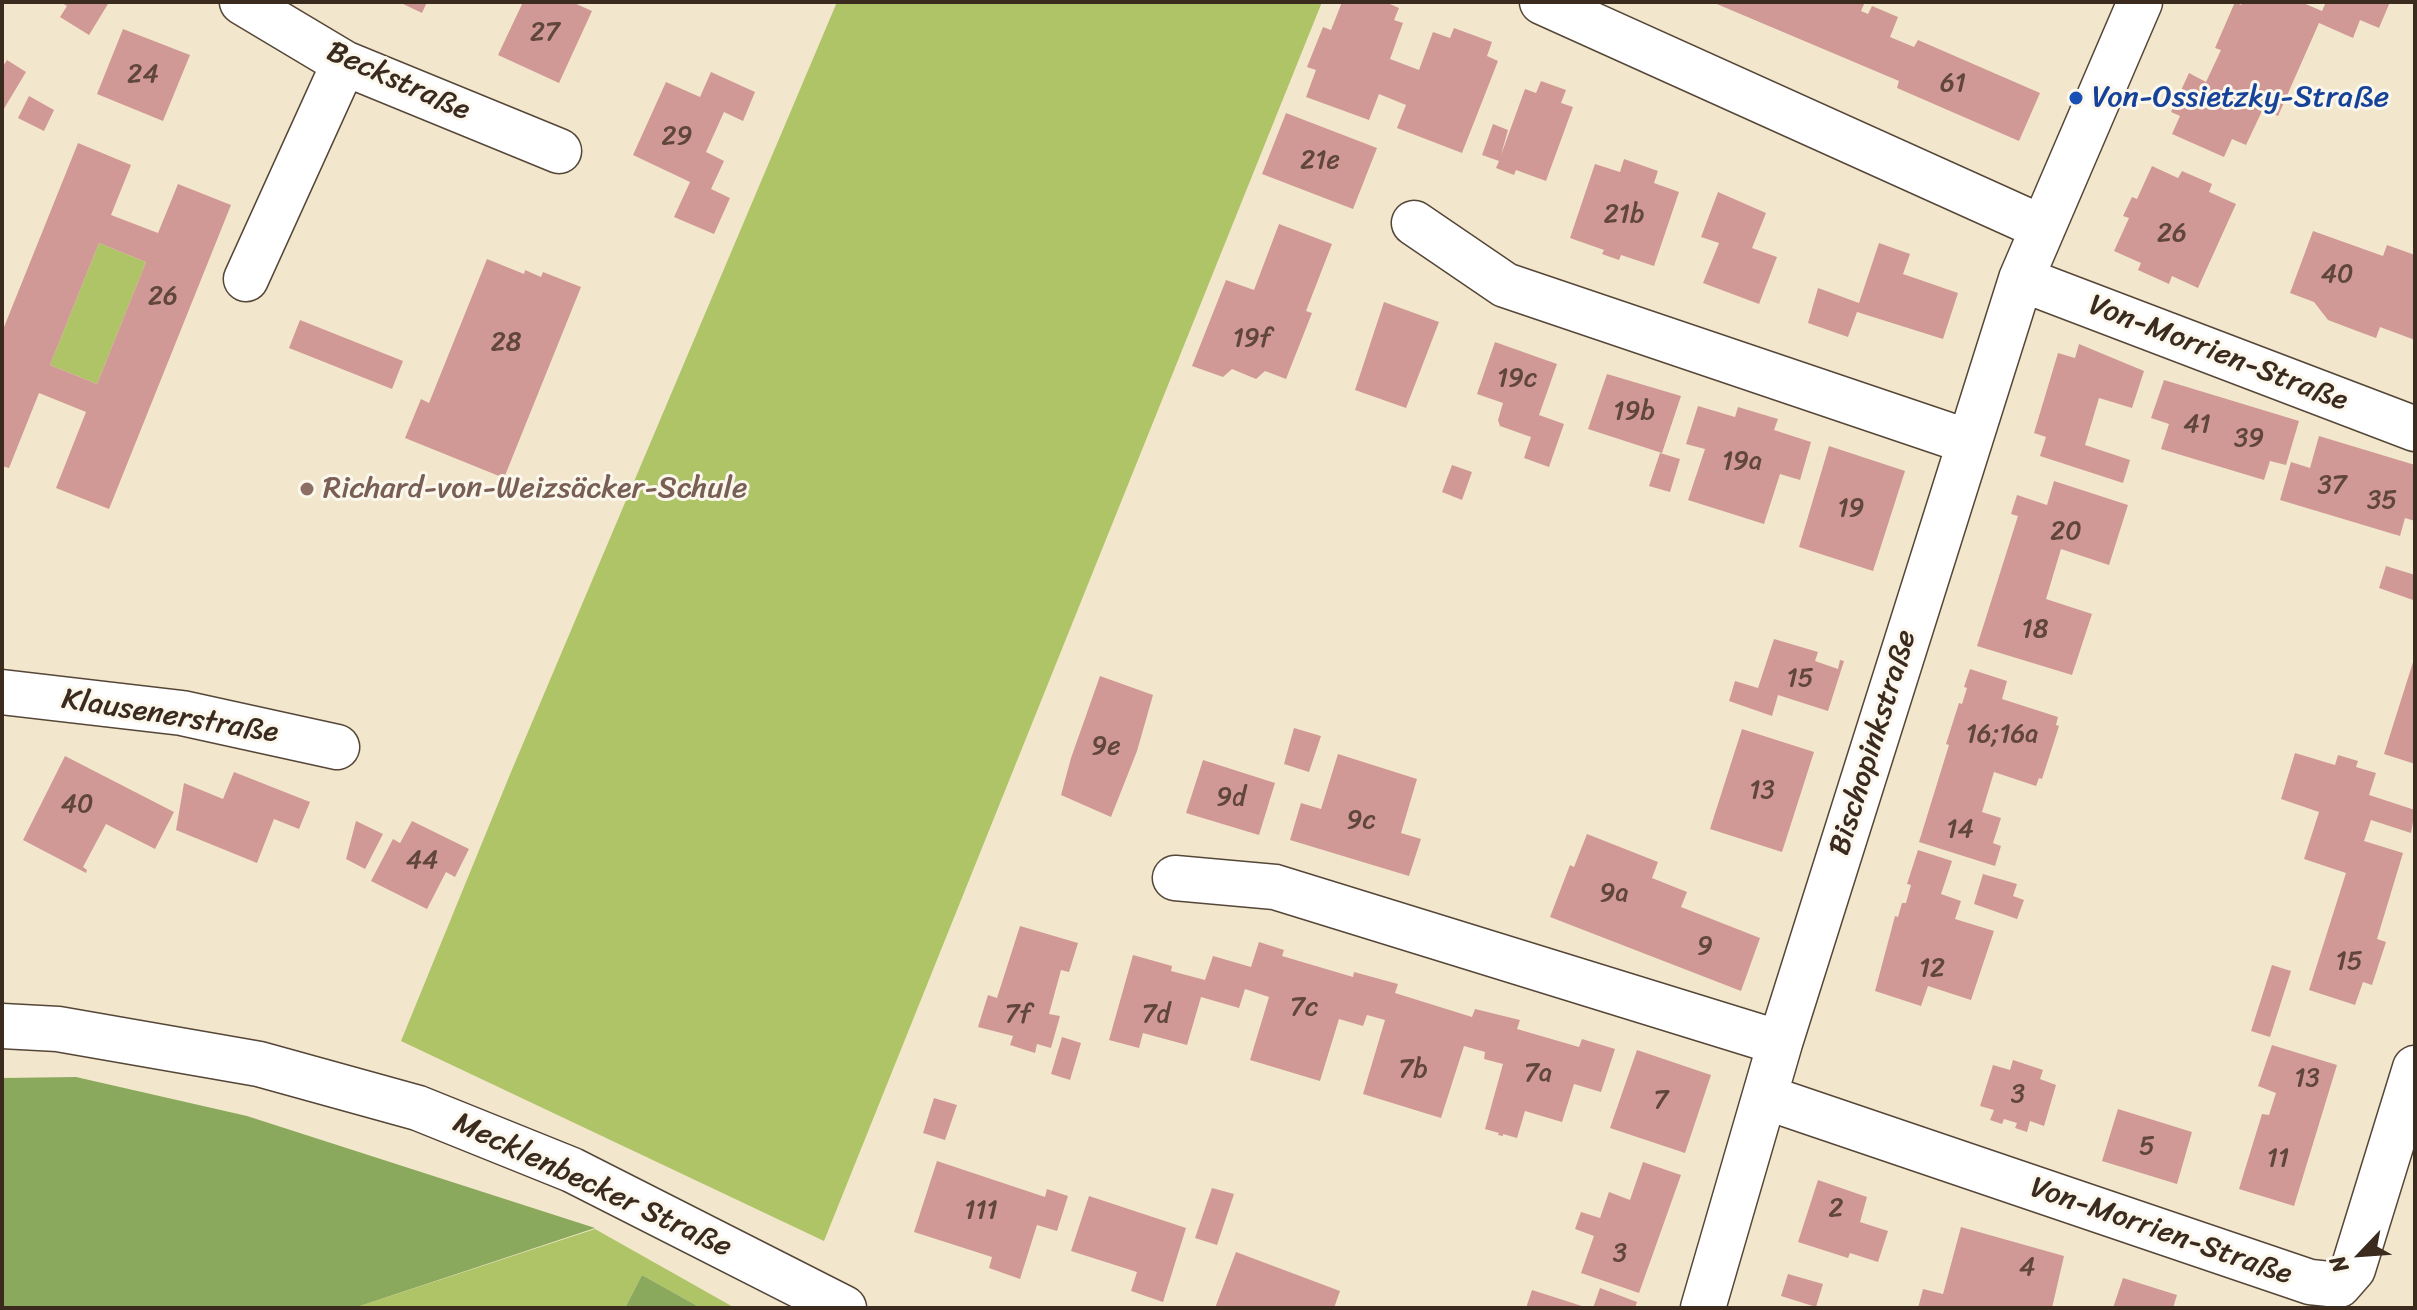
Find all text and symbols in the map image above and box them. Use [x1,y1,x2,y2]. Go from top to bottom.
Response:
house number: 27 [530,17,560,49]
street label: Beckstraße [321,34,475,130]
house number: 24 [127,59,159,91]
house number: 61 [1940,68,1966,100]
place label: Von-Ossietzky-Straße [2092,80,2389,116]
marker: Von-Ossietzky-Straße [2067,89,2085,107]
house number: 29 [662,121,692,153]
house number: 21e [1300,145,1340,177]
house number: 21b [1604,199,1644,231]
house number: 26 [2157,218,2187,250]
house number: 40 [2321,259,2353,291]
house number: 26 [148,281,178,313]
street label: Von-Morrien-Straße [2083,288,2353,420]
house number: 19f [1233,323,1271,355]
house number: 28 [491,327,521,359]
house number: 19c [1497,363,1537,395]
house number: 19b [1613,396,1655,428]
house number: 41 [2183,409,2211,441]
house number: 39 [2234,423,2264,455]
house number: 19a [1722,446,1762,478]
house number: 37 [2317,470,2347,502]
place label: Richard-von-Weizsäcker-Schule [323,471,747,507]
marker: Richard-von-Weizsäcker-Schule [298,480,316,498]
house number: 35 [2367,485,2397,517]
house number: 19 [1837,493,1865,525]
house number: 20 [2050,516,2082,548]
house number: 18 [2022,614,2048,646]
street label: Bischopinkstraße [1823,626,1925,860]
house number: 15 [1786,663,1814,695]
street label: Klausenerstraße [59,682,281,752]
house number: 16;16a [1966,719,2038,751]
house number: 9e [1091,731,1121,763]
house number: 13 [1749,775,1775,807]
house number: 9d [1216,782,1246,814]
house number: 40 [61,789,93,821]
house number: 9c [1347,805,1375,837]
house number: 14 [1946,814,1974,846]
house number: 44 [406,845,438,877]
house number: 9a [1599,878,1629,910]
house number: 9 [1697,931,1713,963]
house number: 15 [2335,946,2363,978]
house number: 12 [1919,953,1945,985]
house number: 7c [1290,992,1318,1024]
house number: 7f [1005,999,1031,1031]
house number: 7d [1142,999,1170,1031]
house number: 7b [1398,1054,1428,1086]
house number: 7a [1524,1058,1552,1090]
house number: 13 [2294,1063,2320,1095]
house number: 3 [2011,1079,2025,1111]
house number: 7 [1654,1085,1668,1117]
street label: Mecklenbecker Straße [447,1106,737,1266]
house number: 5 [2139,1131,2155,1163]
house number: 11 [2267,1143,2289,1175]
street label: Von-Morrien-Straße [2025,1170,2297,1294]
house number: 2 [1828,1193,1844,1225]
house number: 111 [964,1195,998,1227]
north arrow [2321,1214,2401,1294]
house number: 3 [1613,1238,1627,1270]
text: N [2318,1249,2360,1280]
house number: 4 [2019,1252,2035,1284]

